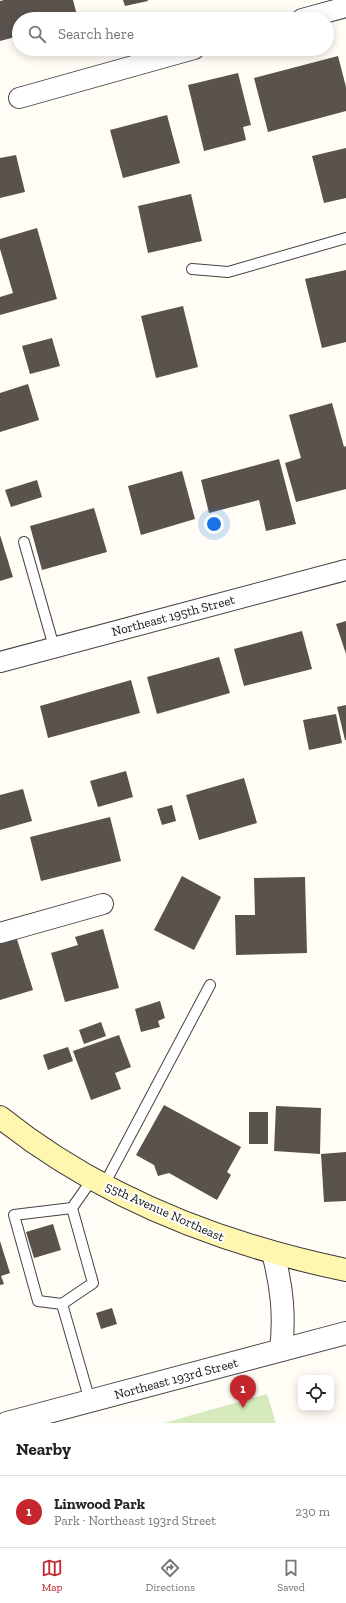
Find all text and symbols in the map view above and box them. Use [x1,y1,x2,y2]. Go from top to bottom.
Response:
search box [12,12,334,56]
icon: search [26,23,48,45]
text: Search here [58,25,134,43]
your location [204,514,224,534]
street label: Northeast 195th Street [110,592,237,639]
street label: 55th Avenue Northeast [103,1178,227,1244]
street label: Northeast 193rd Street [113,1355,240,1402]
pin: 1 [230,1375,256,1408]
map controls [298,1375,334,1411]
button: locate [298,1375,334,1411]
text: Nearby [16,1439,71,1459]
text: Linwood Park [54,1495,145,1513]
text: 1 [26,1504,32,1519]
text: 230 m [295,1504,330,1519]
text: Park · Northeast 193rd Street [54,1513,216,1528]
tab: Map [41,1557,63,1594]
tab: Directions [145,1557,195,1594]
tab: Saved [277,1557,305,1594]

